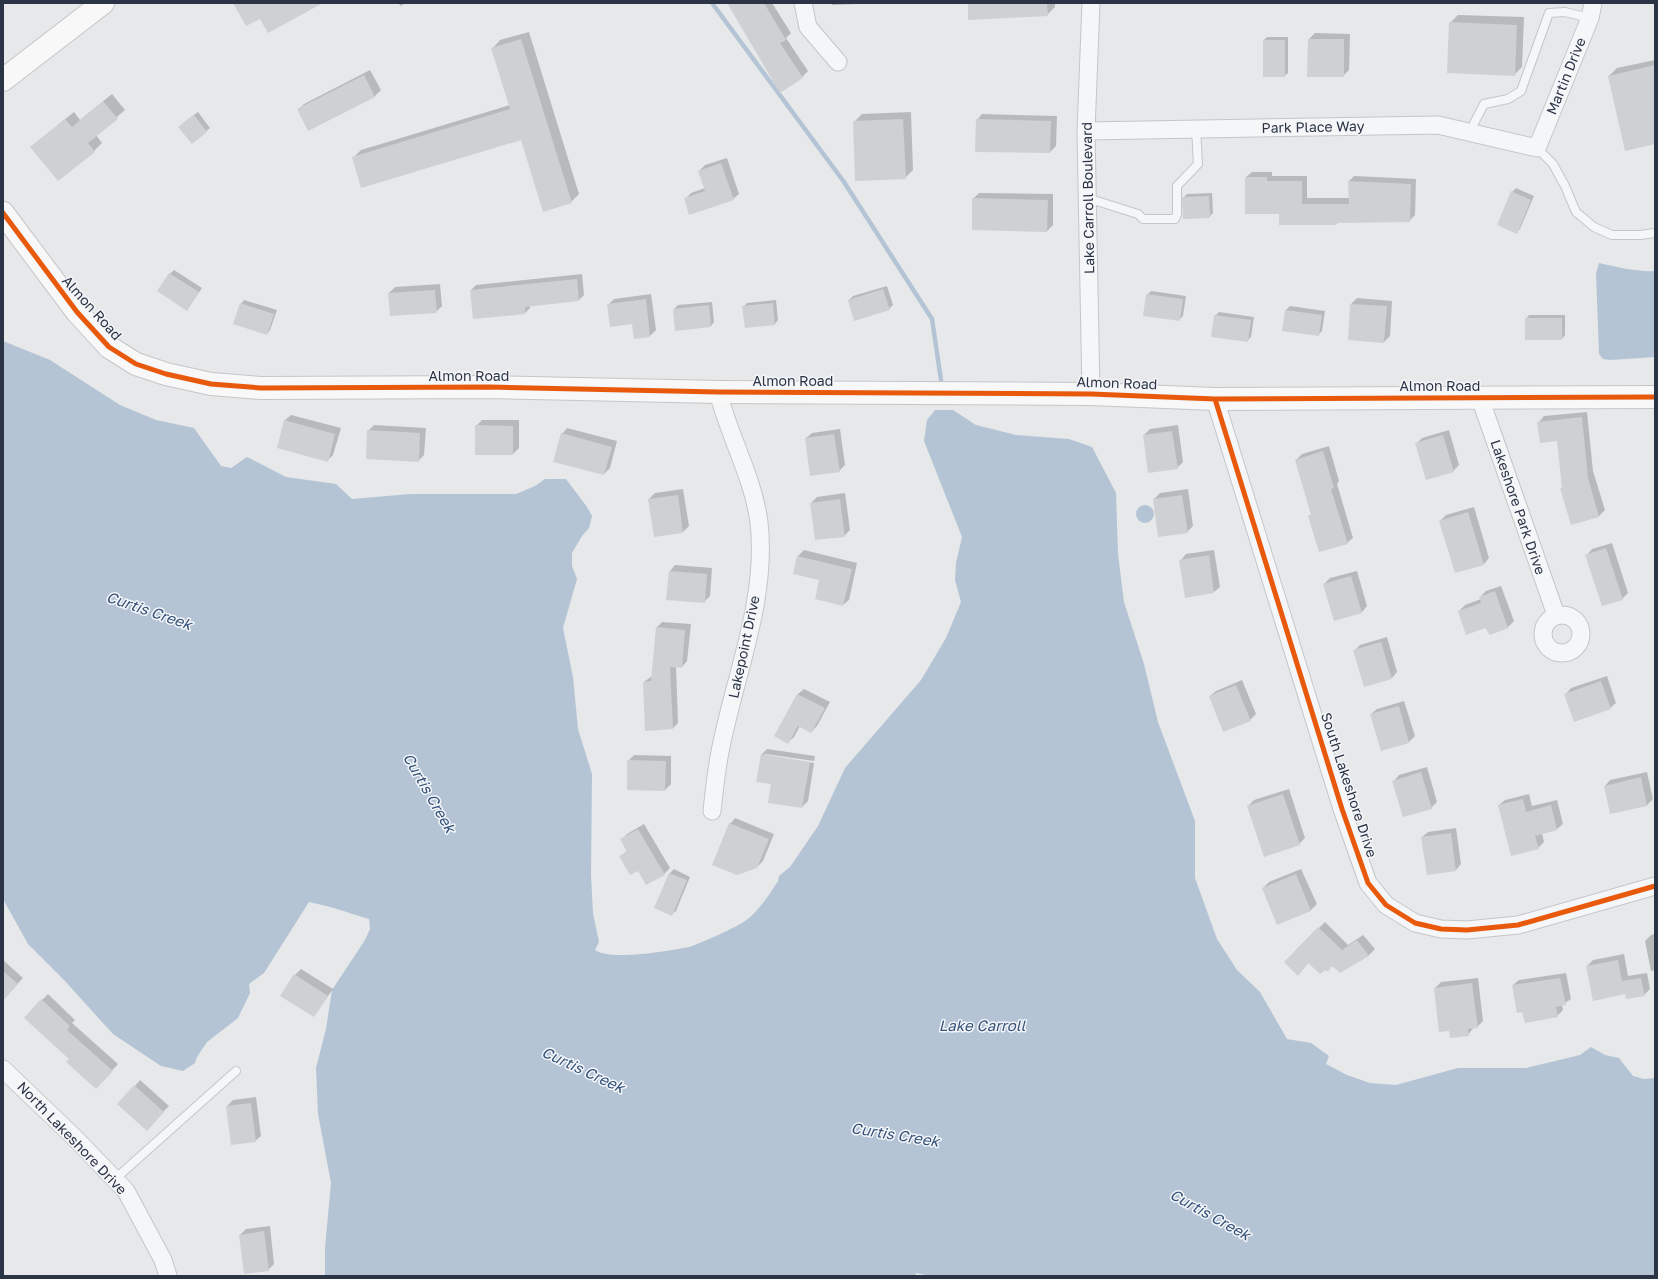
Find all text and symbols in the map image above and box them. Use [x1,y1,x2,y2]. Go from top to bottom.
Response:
street label: Martin Drive [1542,35,1589,117]
street label: Park Place Way [1261,117,1365,136]
street label: Lake Carroll Boulevard [1078,122,1097,274]
street label: Almon Road [59,272,126,343]
street label: Almon Road [429,367,509,384]
street label: Almon Road [753,372,833,389]
street label: Almon Road [1076,373,1158,392]
street label: Almon Road [1400,377,1480,394]
street label: Lakeshore Park Drive [1487,437,1550,577]
water label: Curtis Creek [104,587,196,634]
street label: Lakepoint Drive [724,594,763,700]
street label: South Lakeshore Drive [1318,710,1381,859]
water label: Curtis Creek [400,749,461,837]
water label: Lake Carroll [939,1016,1027,1034]
water label: Curtis Creek [539,1042,629,1097]
street label: North Lakeshore Drive [14,1078,131,1198]
water label: Curtis Creek [850,1118,942,1150]
water label: Curtis Creek [1167,1185,1255,1244]

